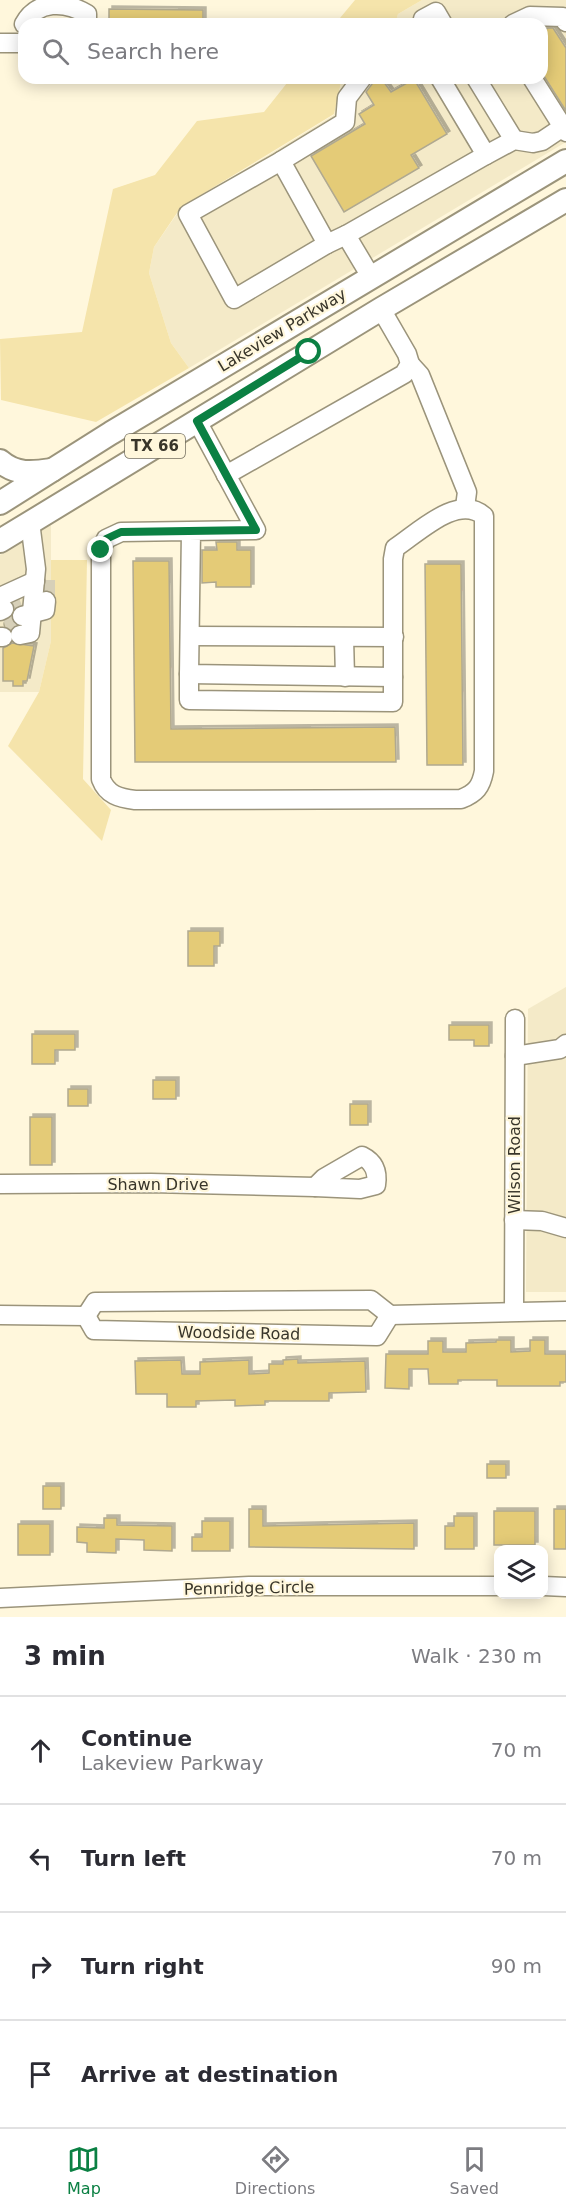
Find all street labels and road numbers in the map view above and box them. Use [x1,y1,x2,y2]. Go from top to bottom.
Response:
street label: Lakeview Parkway [214,284,350,376]
road number: TX 66 [125,434,185,458]
street label: Wilson Road [505,1116,524,1214]
street label: Shawn Drive [107,1175,209,1194]
street label: Woodside Road [178,1322,300,1344]
street label: Pennridge Circle [184,1577,314,1599]

